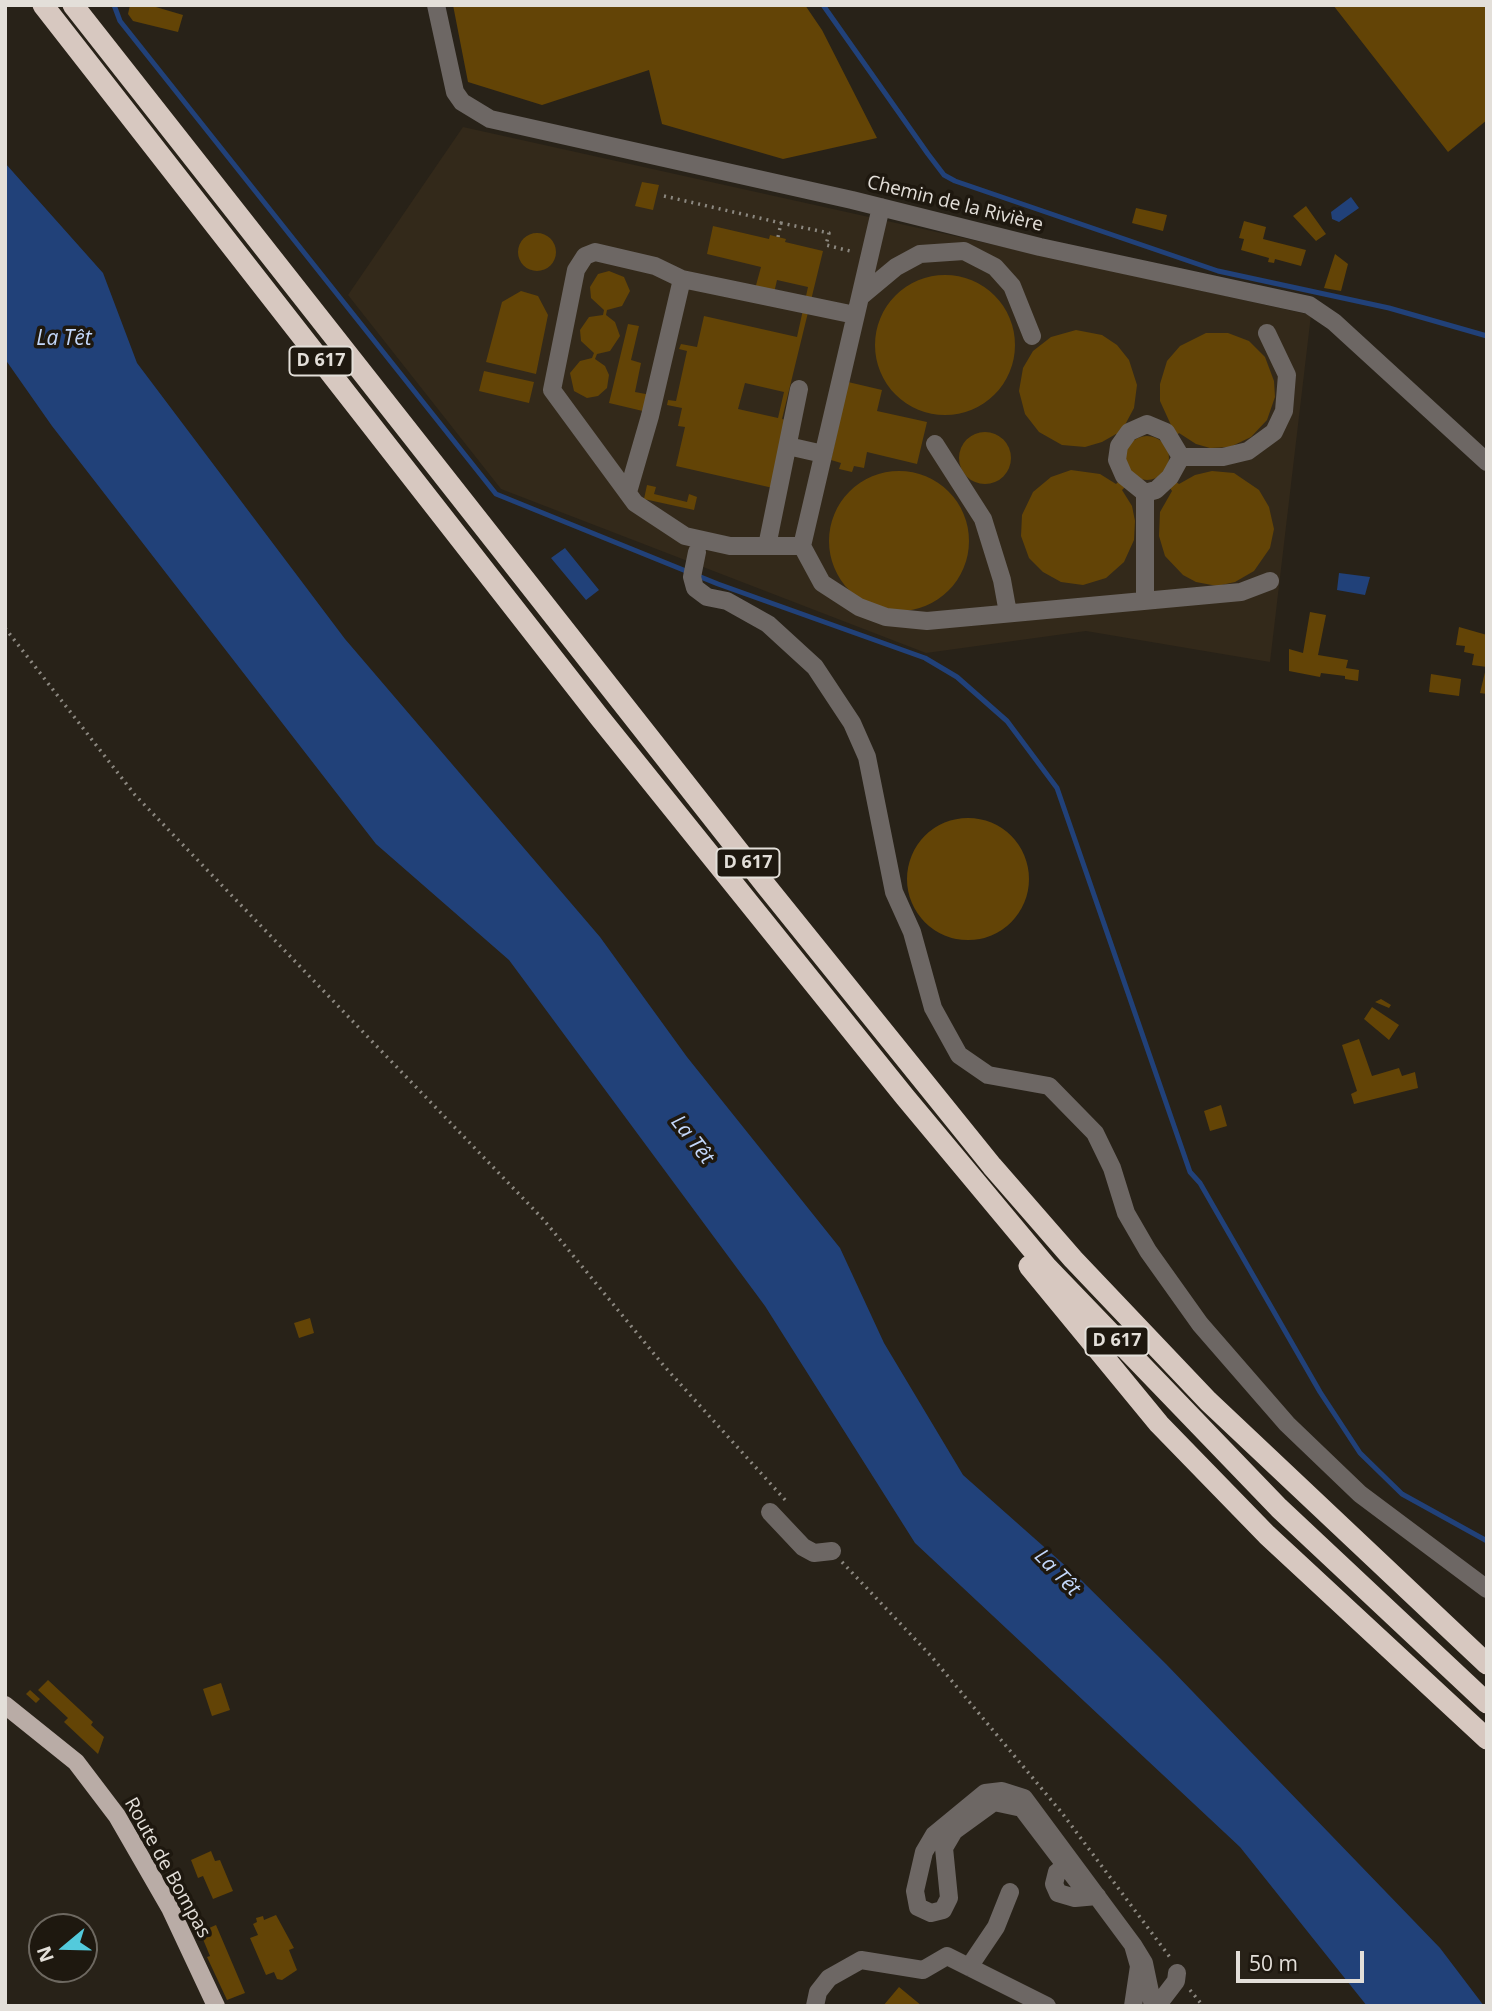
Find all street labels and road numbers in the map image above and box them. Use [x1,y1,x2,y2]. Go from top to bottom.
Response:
street label: Chemin de la Rivière [865,171,1045,237]
road number: D 617 [290,346,352,376]
road number: D 617 [716,848,780,878]
road number: D 617 [1086,1326,1148,1356]
street label: Route de Bompas [119,1794,215,1942]

